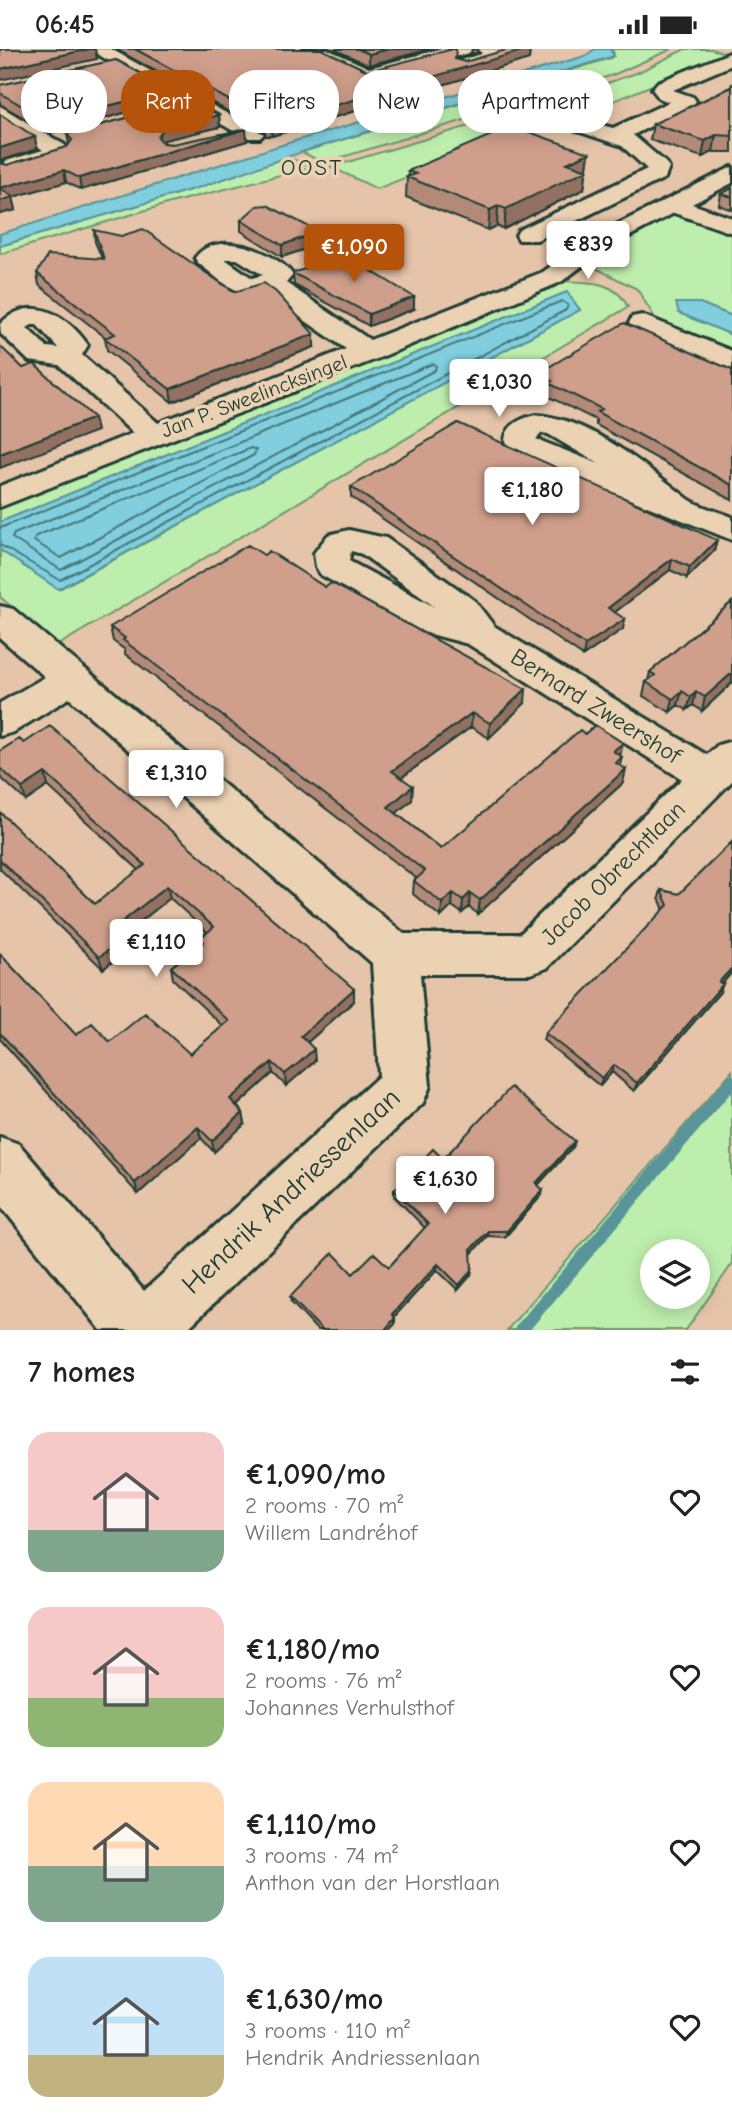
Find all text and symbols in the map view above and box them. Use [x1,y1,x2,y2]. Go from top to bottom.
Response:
text: 06:45 [35,10,95,40]
chip: Buy [21,70,107,133]
chip: Rent [121,70,215,133]
chip: Filters [229,70,339,133]
chip: New [353,70,444,133]
chip: Apartment [458,70,613,133]
district label: OOST [281,154,343,181]
pin: €839 [547,222,629,281]
pin: €1,090 [297,225,411,284]
text: €839 [563,230,614,257]
text: €1,090 [320,233,388,260]
street label: Jan P. Sweelincksingel [158,349,350,443]
pin: €1,030 [442,359,556,419]
text: €1,030 [466,368,532,395]
pin: €1,180 [475,468,589,527]
text: €1,180 [500,476,564,503]
street label: Bernard Zweershof [506,642,687,770]
pin: €1,310 [119,751,233,810]
text: €1,310 [145,759,207,786]
street label: Jacob Obrechtlaan [535,795,691,951]
pin: €1,110 [99,919,213,979]
text: €1,110 [126,928,186,955]
street label: Hendrik Andriessenlaan [175,1082,407,1300]
pin: €1,630 [388,1157,502,1216]
text: €1,630 [412,1165,478,1192]
map controls [640,1239,710,1309]
button: layers [640,1239,710,1309]
icon: filters [666,1353,704,1391]
text: 7 homes [28,1355,135,1390]
text: €1,090/mo [245,1457,386,1492]
icon: home [84,1460,168,1544]
icon: heart [666,1483,704,1521]
text: 2 rooms · 70 m² [245,1492,403,1519]
text: Willem Landréhof [245,1519,417,1546]
text: €1,180/mo [245,1632,380,1667]
icon: home [84,1635,168,1719]
icon: heart [666,1658,704,1696]
text: 2 rooms · 76 m² [245,1667,401,1694]
text: Johannes Verhulsthof [245,1694,454,1721]
text: €1,110/mo [245,1807,376,1842]
icon: home [84,1810,168,1894]
icon: heart [666,1833,704,1871]
text: 3 rooms · 74 m² [245,1842,398,1869]
text: Anthon van der Horstlaan [245,1869,500,1896]
text: €1,630/mo [245,1982,383,2017]
icon: home [84,1985,168,2069]
icon: heart [666,2008,704,2046]
text: 3 rooms · 110 m² [245,2017,410,2044]
text: Hendrik Andriessenlaan [245,2044,480,2071]

